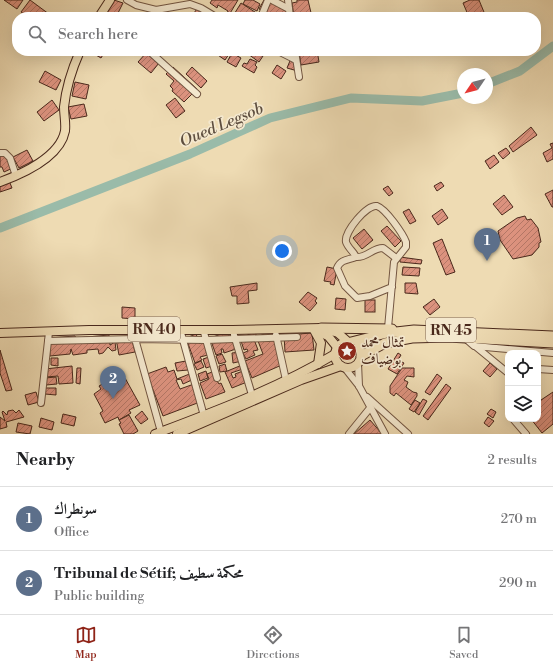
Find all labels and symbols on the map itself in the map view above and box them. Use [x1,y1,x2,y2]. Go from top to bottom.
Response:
north arrow [457,68,493,104]
water label: Oued Legsob [176,98,266,152]
pin: 1 [474,228,500,261]
your location [272,241,292,261]
road number: RN 40 [128,317,180,341]
road number: RN 45 [426,318,476,342]
place label: تمثال محمد بوضياف [361,333,405,369]
place icon: تمثال محمد بوضياف [336,340,358,362]
pin: 2 [100,366,126,399]

